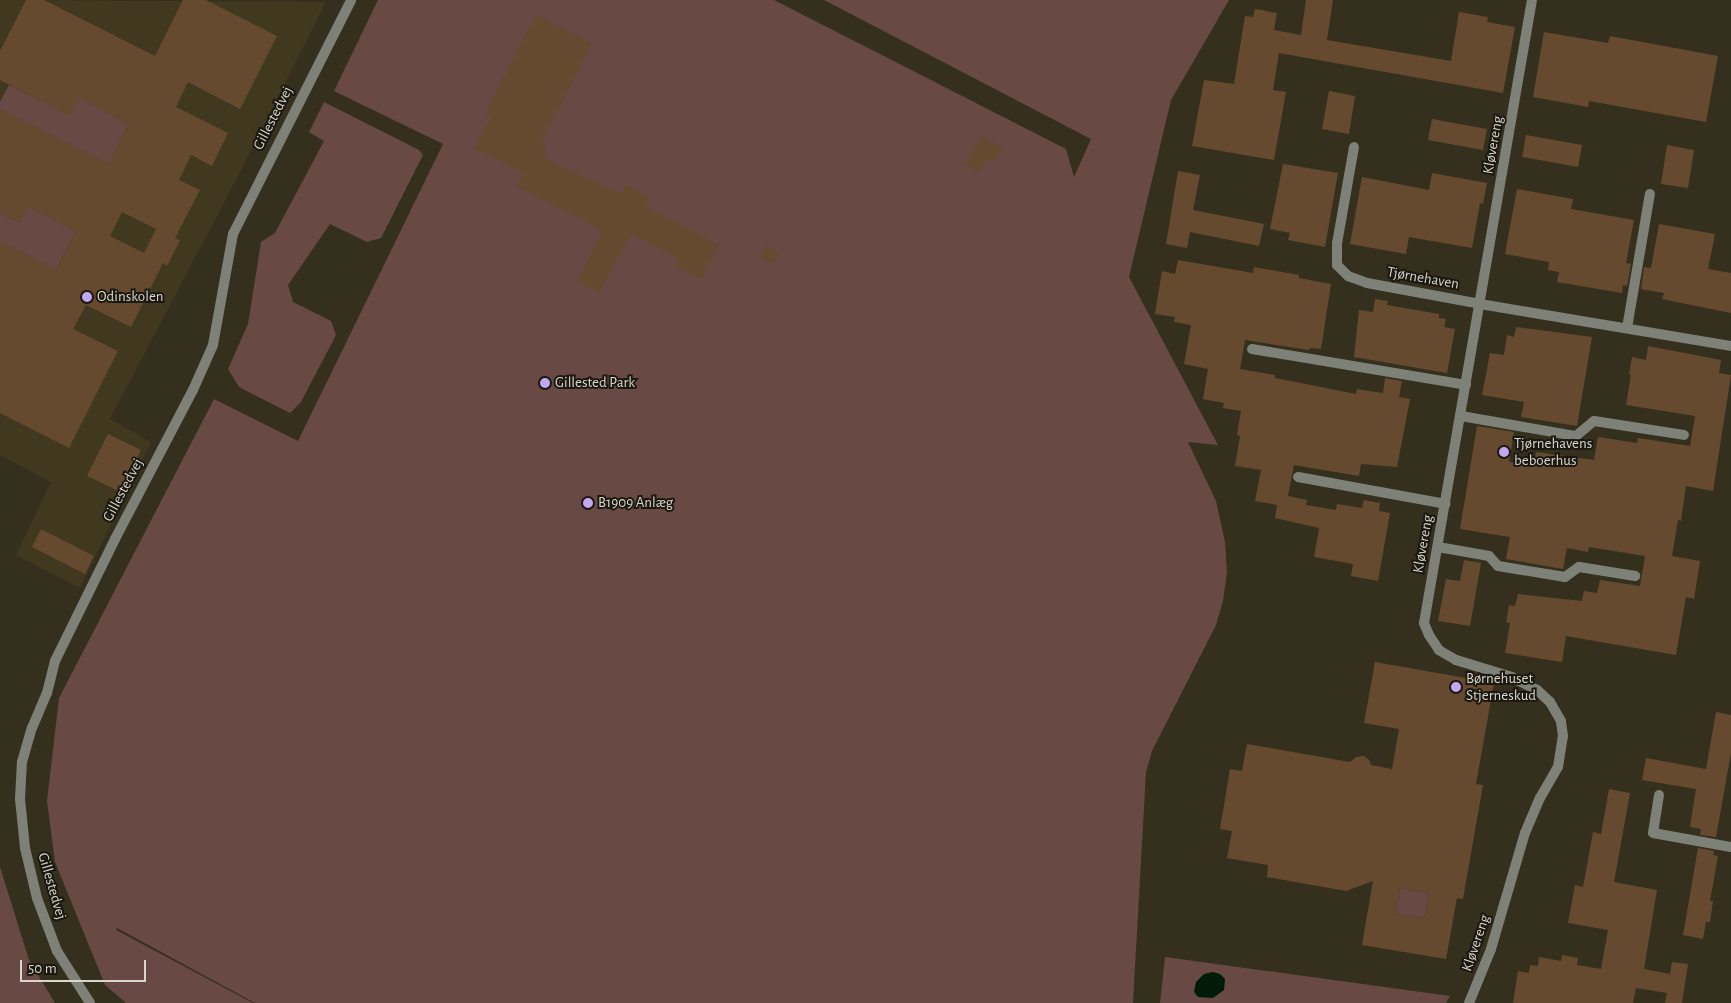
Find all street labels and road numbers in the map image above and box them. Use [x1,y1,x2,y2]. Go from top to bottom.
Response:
street label: Gillestedvej [249,83,297,153]
street label: Kløvereng [1479,114,1507,176]
street label: Tjørnehaven [1386,263,1460,293]
street label: Gillestedvej [99,455,147,525]
street label: Kløvereng [1409,513,1437,575]
street label: Gillestedvej [34,850,70,922]
street label: Kløvereng [1458,912,1494,974]

